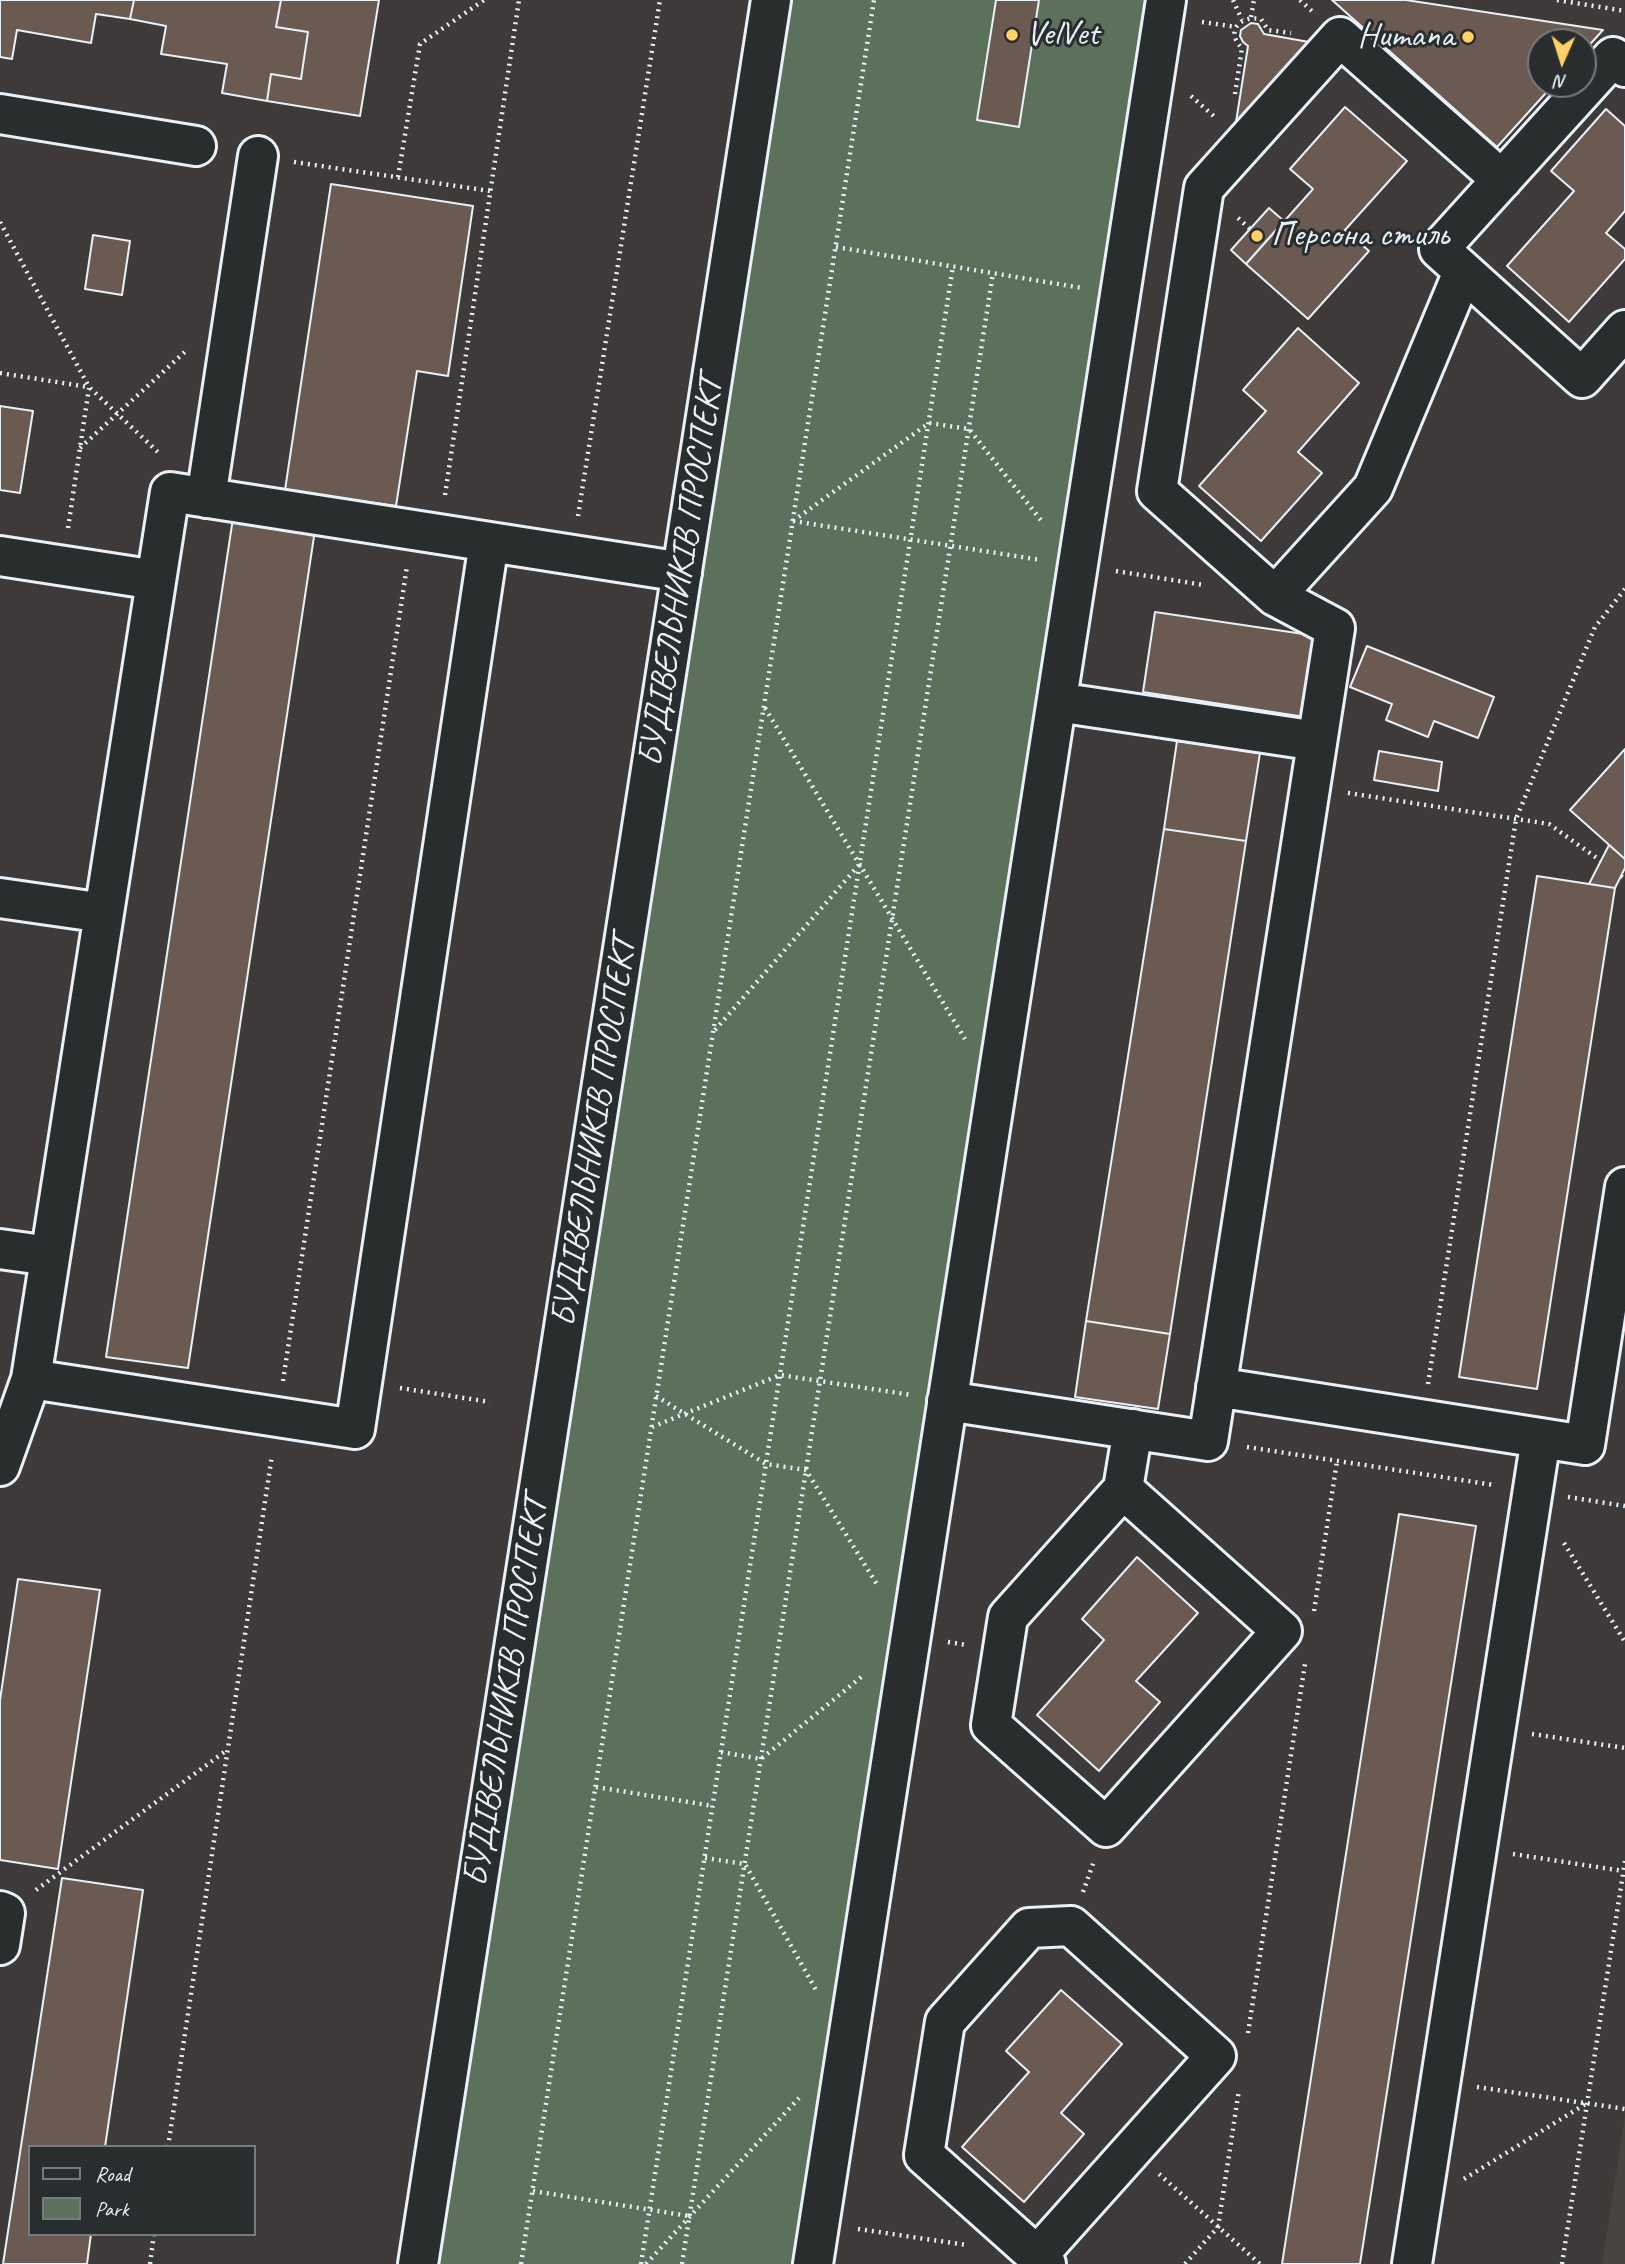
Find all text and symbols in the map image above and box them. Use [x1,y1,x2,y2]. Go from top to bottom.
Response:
place label: VelVet [1026,14,1099,56]
place label: Humana [1358,16,1454,58]
marker: VelVet [1004,27,1020,43]
north arrow [1527,28,1597,98]
marker: Humana [1460,29,1476,45]
text: N [1555,70,1568,94]
place label: Персона стиль [1271,215,1449,257]
marker: Персона стиль [1249,228,1265,244]
street label: БУДІВЕЛЬНИКІВ ПРОСПЕКТ [631,375,733,769]
street label: БУДІВЕЛЬНИКІВ ПРОСПЕКТ [544,935,646,1329]
street label: БУДІВЕЛЬНИКІВ ПРОСПЕКТ [456,1495,558,1889]
legend [28,2145,256,2236]
text: Road [95,2161,130,2187]
text: Park [95,2196,128,2222]

